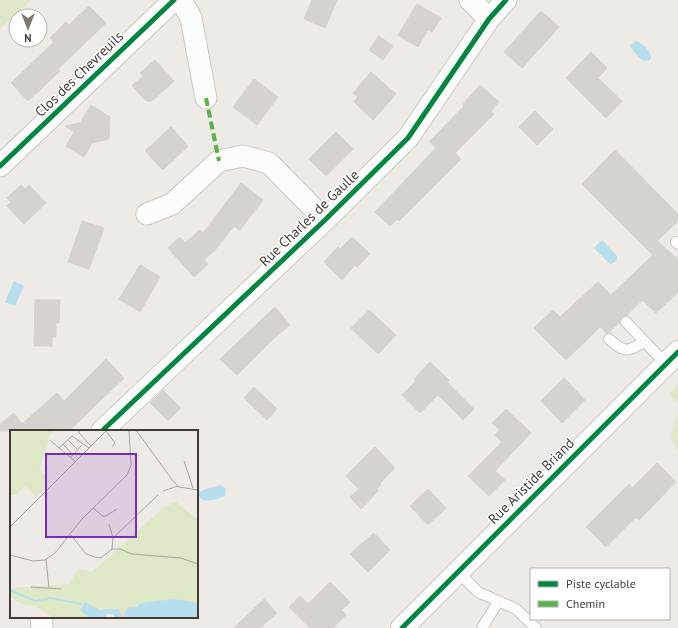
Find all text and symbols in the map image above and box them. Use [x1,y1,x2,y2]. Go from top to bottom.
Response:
north arrow [8,8,48,48]
street label: Clos des Chevreuils [31,27,127,121]
text: N [24,31,32,45]
street label: Rue Charles de Gaulle [255,166,363,270]
inset map [10,430,198,618]
street label: Rue Aristide Briand [484,434,578,528]
legend [530,568,670,620]
text: Piste cyclable [566,576,636,591]
text: Chemin [566,596,605,611]

